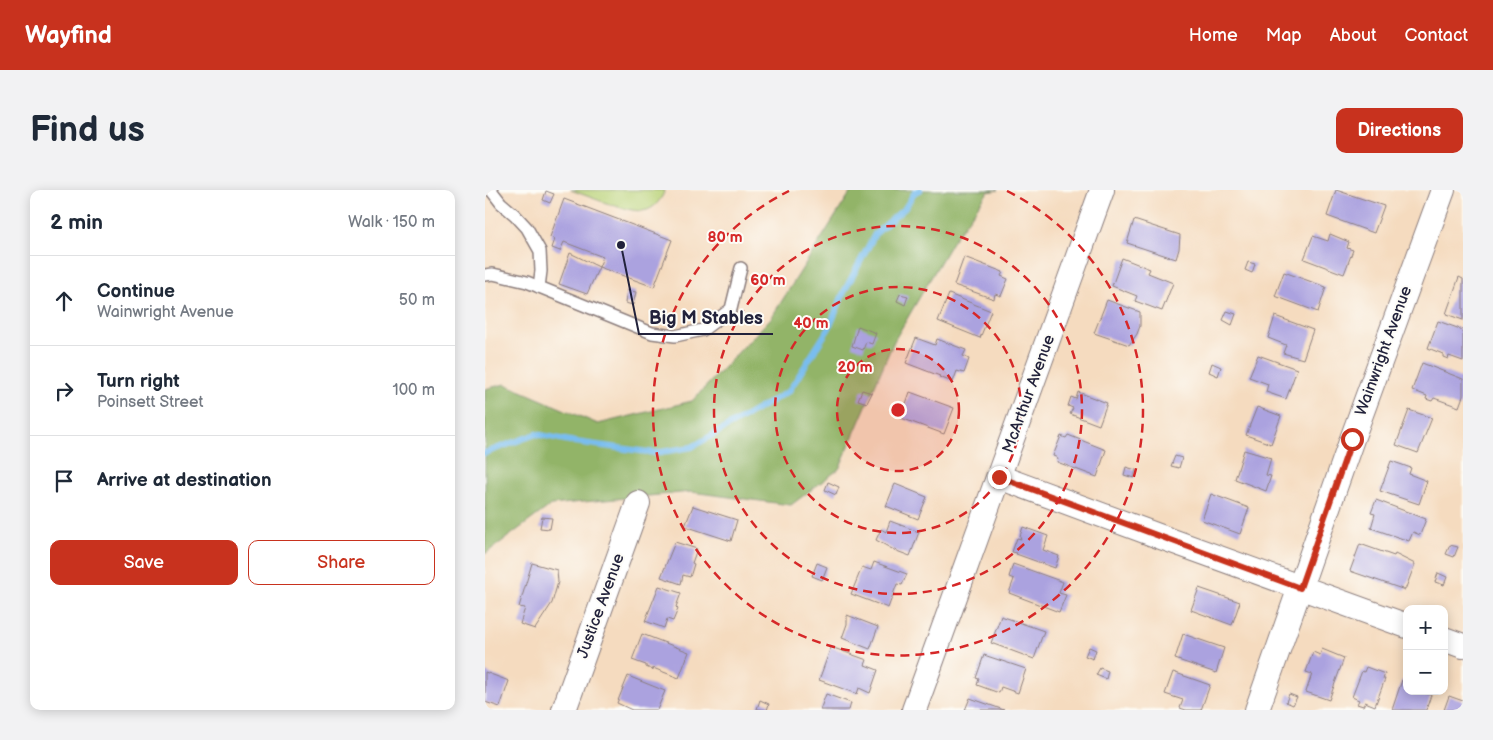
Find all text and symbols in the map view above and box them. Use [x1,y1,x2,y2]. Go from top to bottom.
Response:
text: Wayfind [25,21,112,50]
text: Home [1189,25,1238,46]
text: Map [1266,25,1302,46]
text: About [1330,25,1377,46]
text: Contact [1405,25,1468,46]
button: Directions [1336,108,1463,153]
text: Find us [30,109,145,152]
text: 2 min [50,210,103,235]
text: Walk · 150 m [348,213,435,232]
text: 80 m [707,228,743,247]
text: 60 m [750,271,786,290]
text: Continue [97,280,175,303]
street label: Wainwright Avenue [1352,283,1416,418]
icon: ahead [50,287,78,315]
text: 50 m [399,291,435,310]
callout: Big M Stables [639,301,773,334]
text: Wainwright Avenue [97,303,234,322]
text: Big M Stables [649,308,763,329]
text: 40 m [793,314,829,333]
street label: McArthur Avenue [999,332,1059,456]
text: 20 m [838,358,873,377]
text: Turn right [97,370,180,393]
icon: right [50,377,78,405]
text: 100 m [392,381,435,400]
text: Poinsett Street [97,393,203,412]
centre of rings [889,401,907,419]
route start [1341,428,1364,451]
route end [988,466,1011,489]
icon: arrive [50,467,78,495]
text: Arrive at destination [97,469,272,492]
button: Save [50,540,238,585]
button: Share [248,540,435,585]
street label: Justice Avenue [573,551,629,661]
map controls [1403,605,1448,695]
button: + [1403,605,1448,650]
button: − [1403,650,1448,695]

